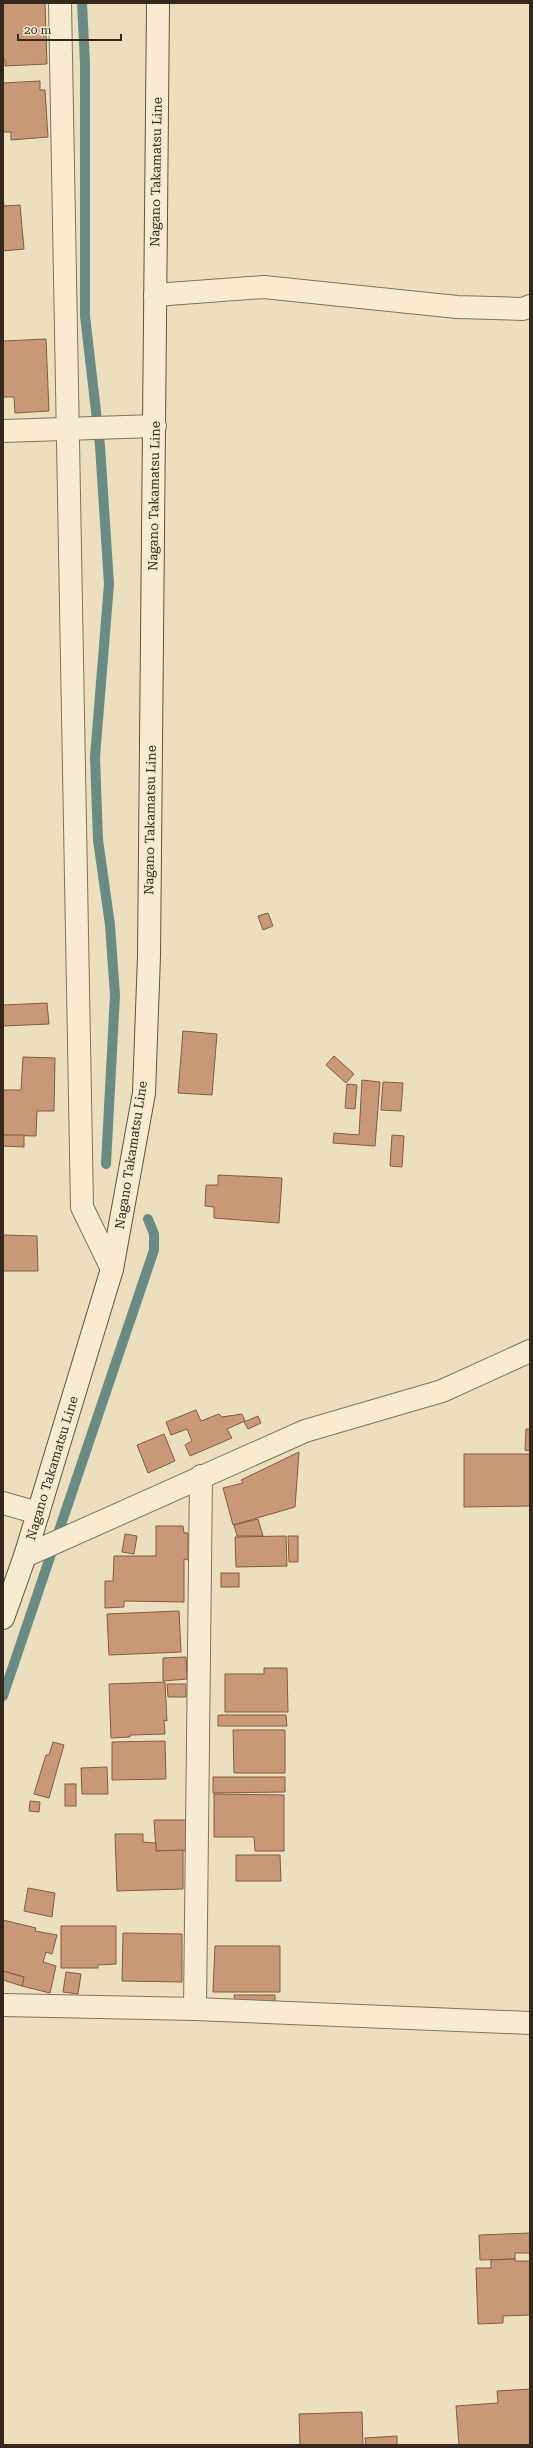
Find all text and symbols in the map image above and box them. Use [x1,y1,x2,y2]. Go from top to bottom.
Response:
scale bar [18,16,121,42]
text: 20 m [24,23,51,37]
street label: Nagano Takamatsu Line [147,97,165,247]
street label: Nagano Takamatsu Line [145,421,163,571]
street label: Nagano Takamatsu Line [141,745,159,895]
street label: Nagano Takamatsu Line [112,1080,150,1230]
street label: Nagano Takamatsu Line [23,1394,81,1542]

